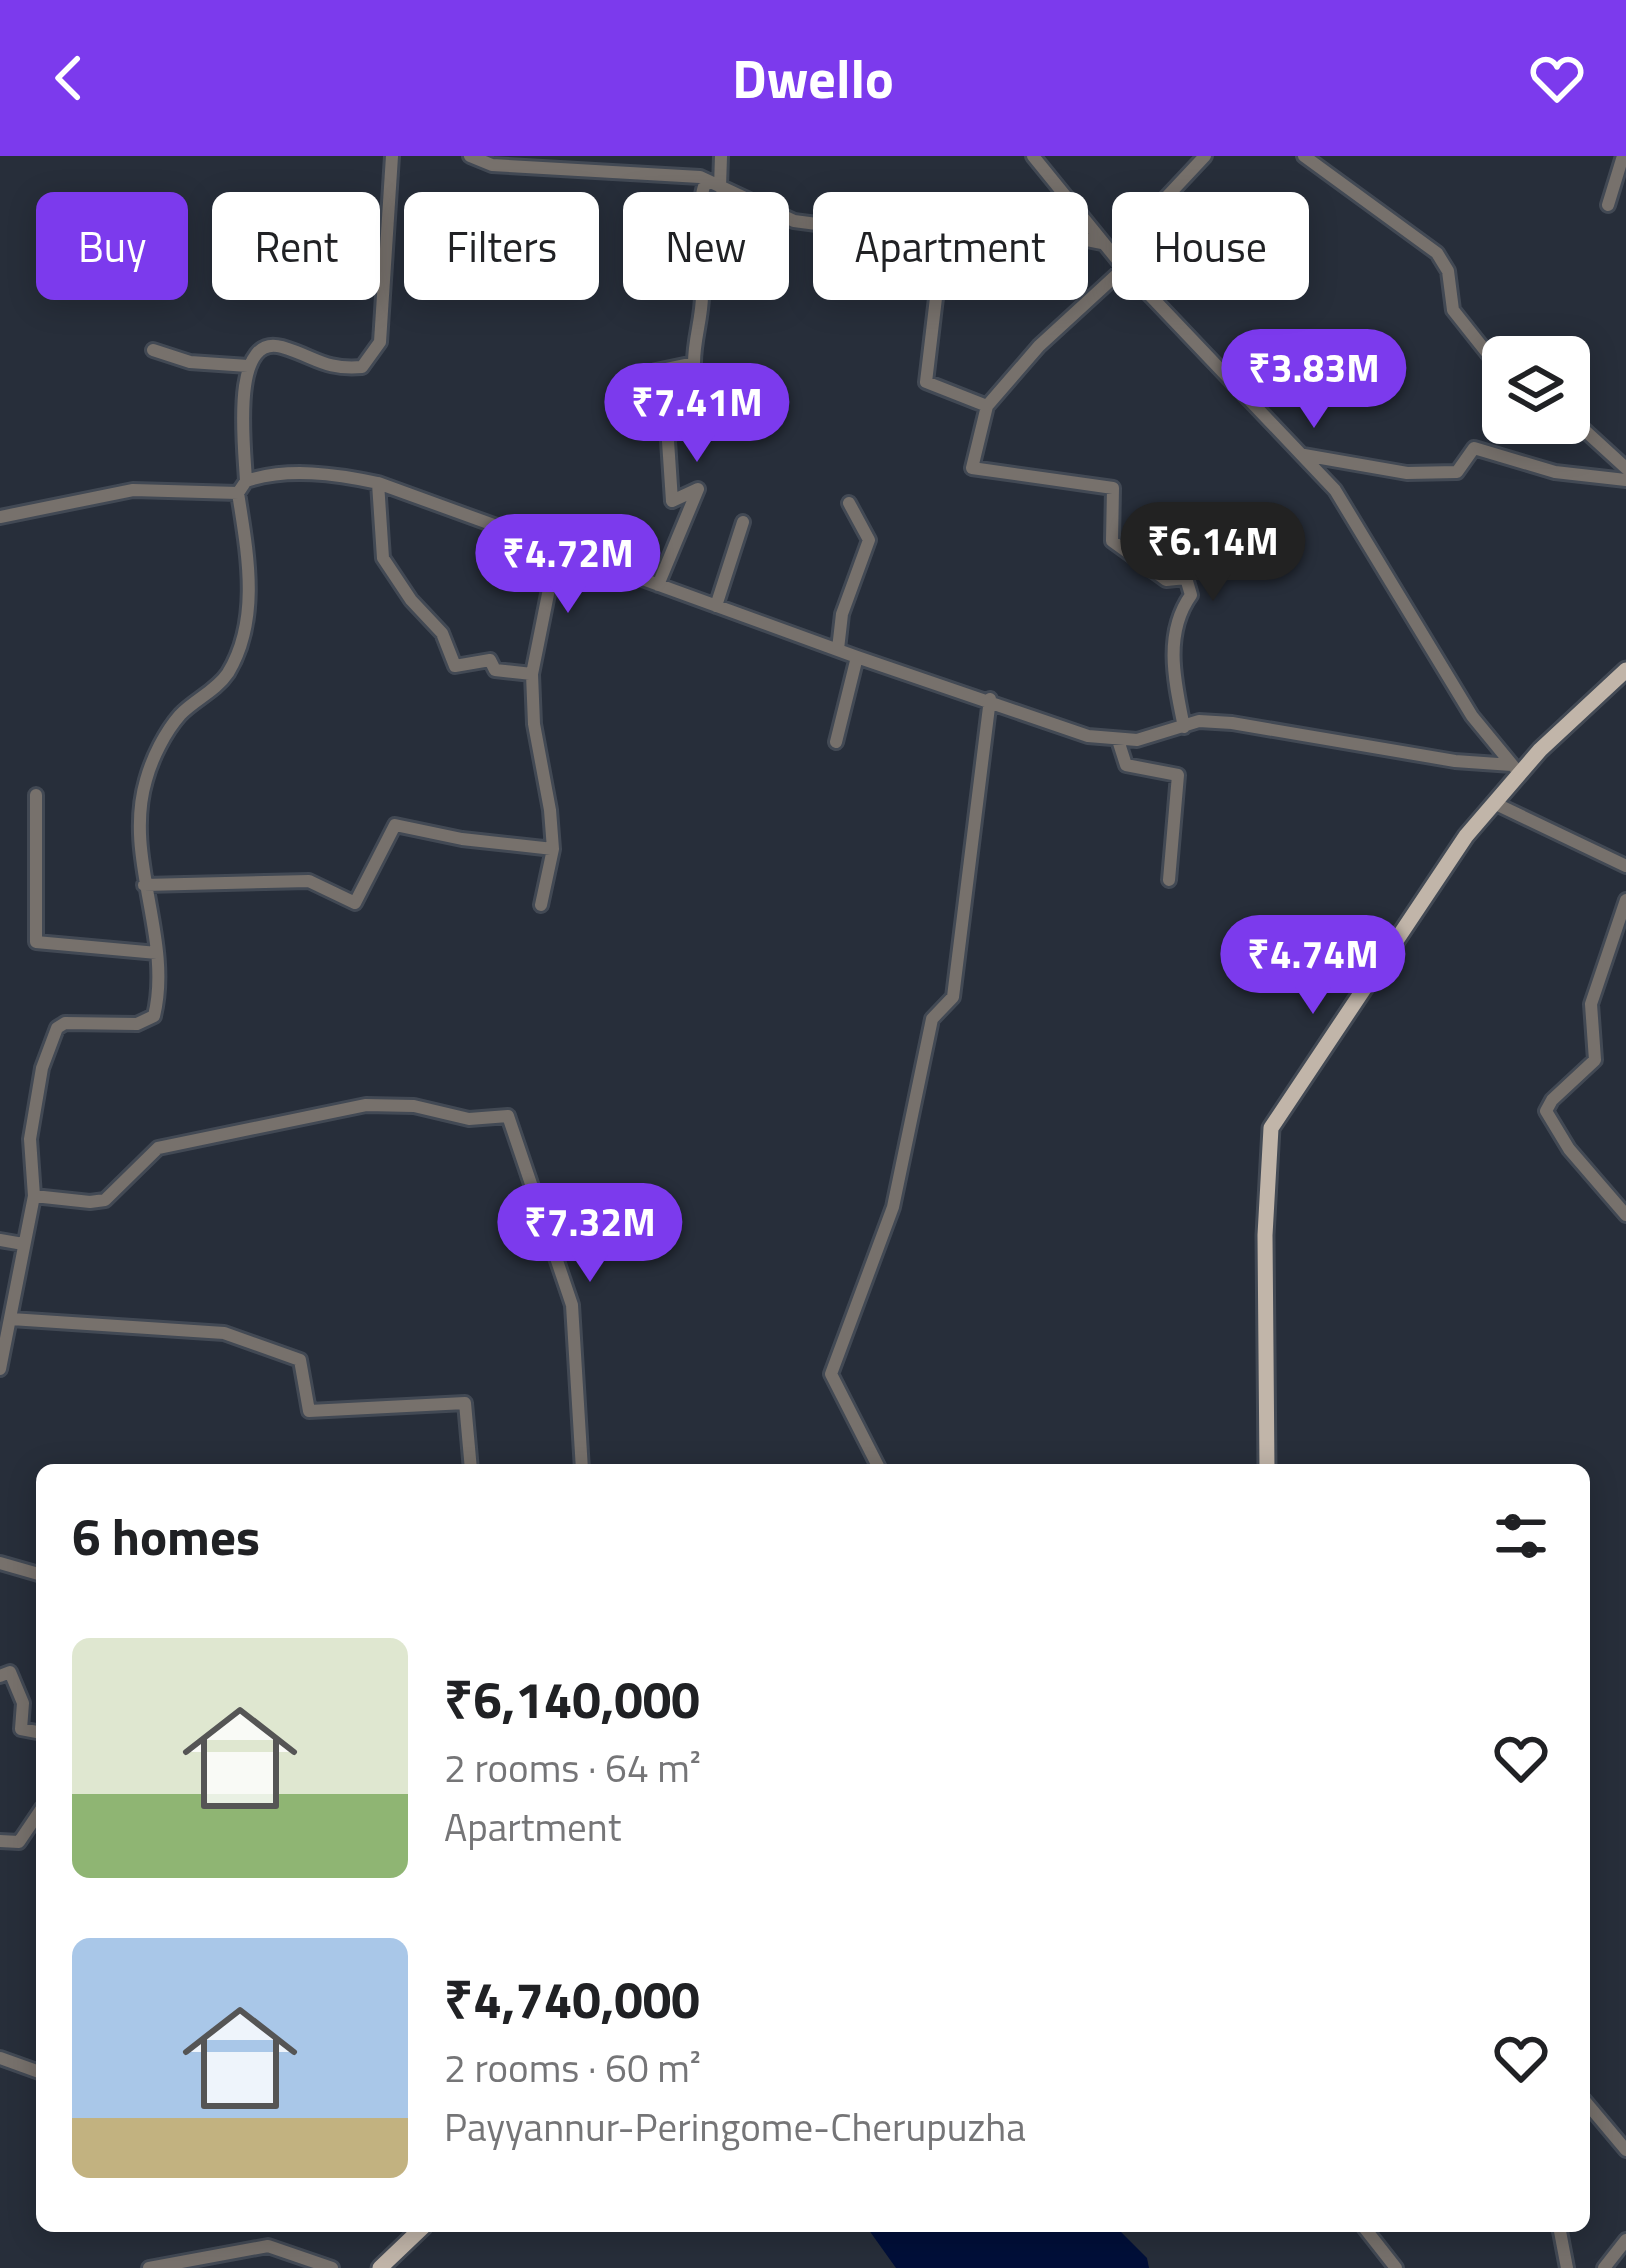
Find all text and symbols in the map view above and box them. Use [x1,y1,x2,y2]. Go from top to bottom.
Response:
text: Dwello [732,37,894,119]
icon: back [36,45,102,111]
icon: heart [1524,45,1590,111]
chip: Buy [36,192,188,300]
chip: Rent [212,192,380,300]
chip: Filters [404,192,599,300]
chip: New [623,192,789,300]
chip: Apartment [813,192,1088,300]
chip: House [1112,192,1309,300]
pin: ₹3.83M [1216,329,1412,431]
map controls [1482,336,1590,444]
button: layers [1482,336,1590,444]
text: ₹3.83M [1248,338,1380,397]
pin: ₹7.41M [599,363,795,465]
text: ₹7.41M [631,372,763,431]
pin: ₹6.14M [1115,502,1311,604]
text: ₹6.14M [1147,511,1279,570]
pin: ₹4.72M [470,514,666,616]
text: ₹4.72M [502,523,634,582]
pin: ₹4.74M [1215,915,1411,1017]
text: ₹4.74M [1247,924,1379,983]
pin: ₹7.32M [492,1183,688,1285]
text: ₹7.32M [524,1192,656,1251]
text: 6 homes [72,1497,260,1575]
icon: filters [1488,1503,1554,1569]
text: ₹6,140,000 [444,1660,700,1738]
icon: home [168,1686,312,1830]
icon: heart [1488,1725,1554,1791]
text: 2 rooms · 64 m² [444,1738,701,1797]
text: Apartment [444,1797,621,1856]
text: ₹4,740,000 [444,1960,700,2038]
icon: home [168,1986,312,2130]
icon: heart [1488,2025,1554,2091]
text: 2 rooms · 60 m² [444,2038,701,2097]
text: Payyannur-Peringome-Cherupuzha [444,2097,1026,2156]

